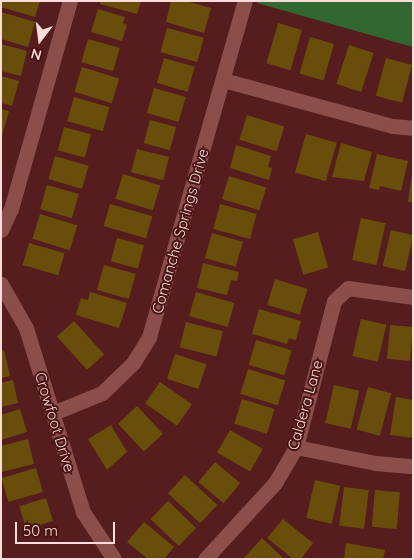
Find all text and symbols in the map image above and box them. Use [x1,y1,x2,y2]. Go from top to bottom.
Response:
north arrow [15,15,65,65]
text: N [29,44,43,65]
street label: Comanche Springs Drive [148,146,212,316]
street label: Caldera Lane [284,358,326,452]
street label: Crowfoot Drive [31,370,79,474]
scale bar [18,512,118,544]
text: 50 m [23,521,58,540]

